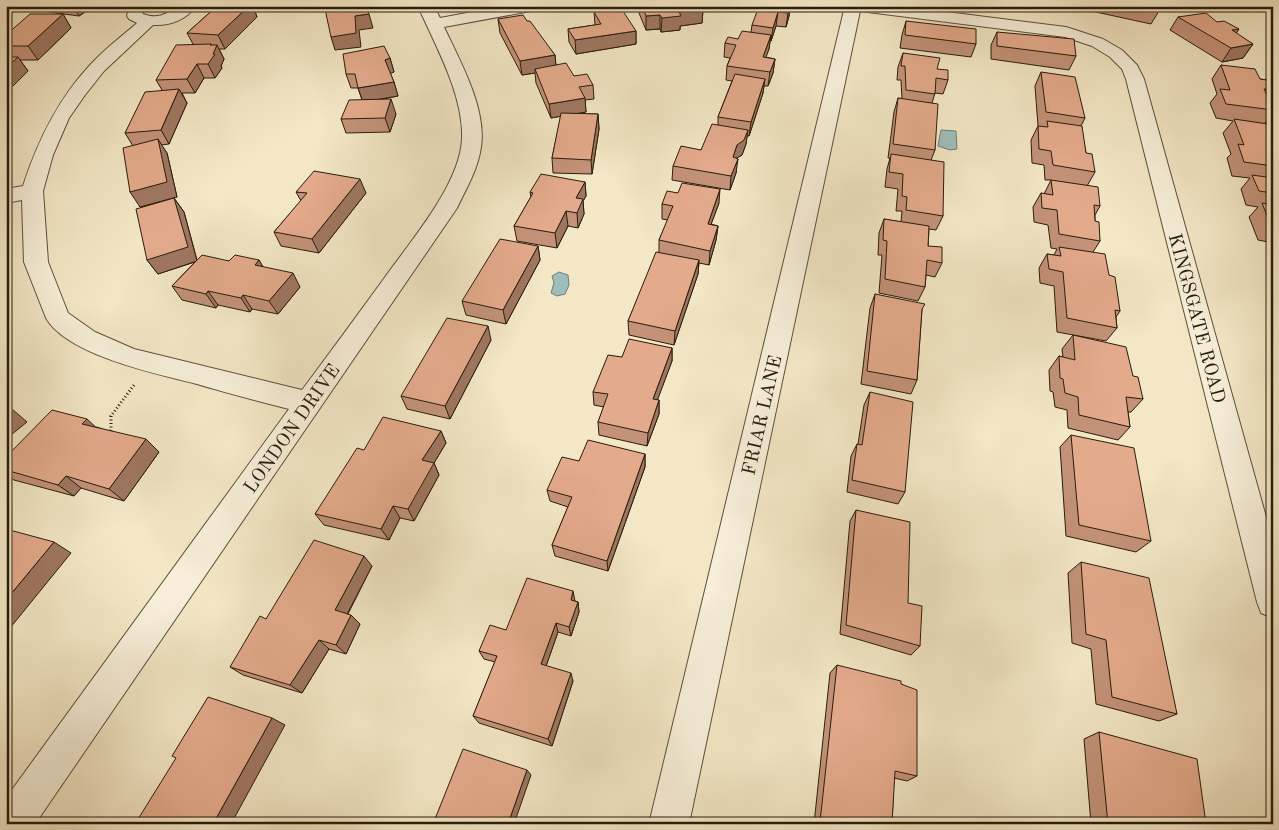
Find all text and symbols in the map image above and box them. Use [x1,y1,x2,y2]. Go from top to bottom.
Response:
street label: KINGSGATE ROAD [1164,232,1227,406]
street label: FRIAR LANE [740,354,786,477]
street label: LONDON DRIVE [242,362,345,497]

